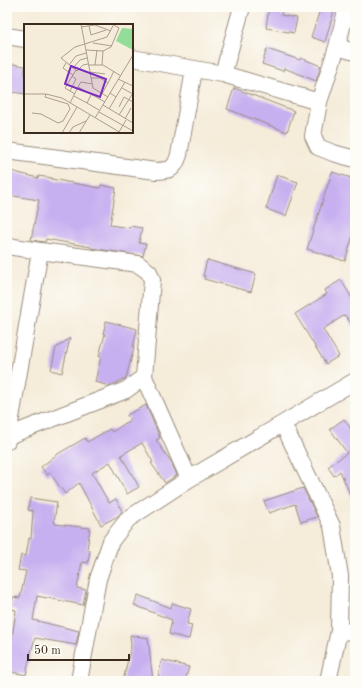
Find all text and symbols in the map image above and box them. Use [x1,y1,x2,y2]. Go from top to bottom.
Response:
inset map [24,24,133,133]
scale bar [28,636,129,662]
text: 50 m [34,644,61,657]

